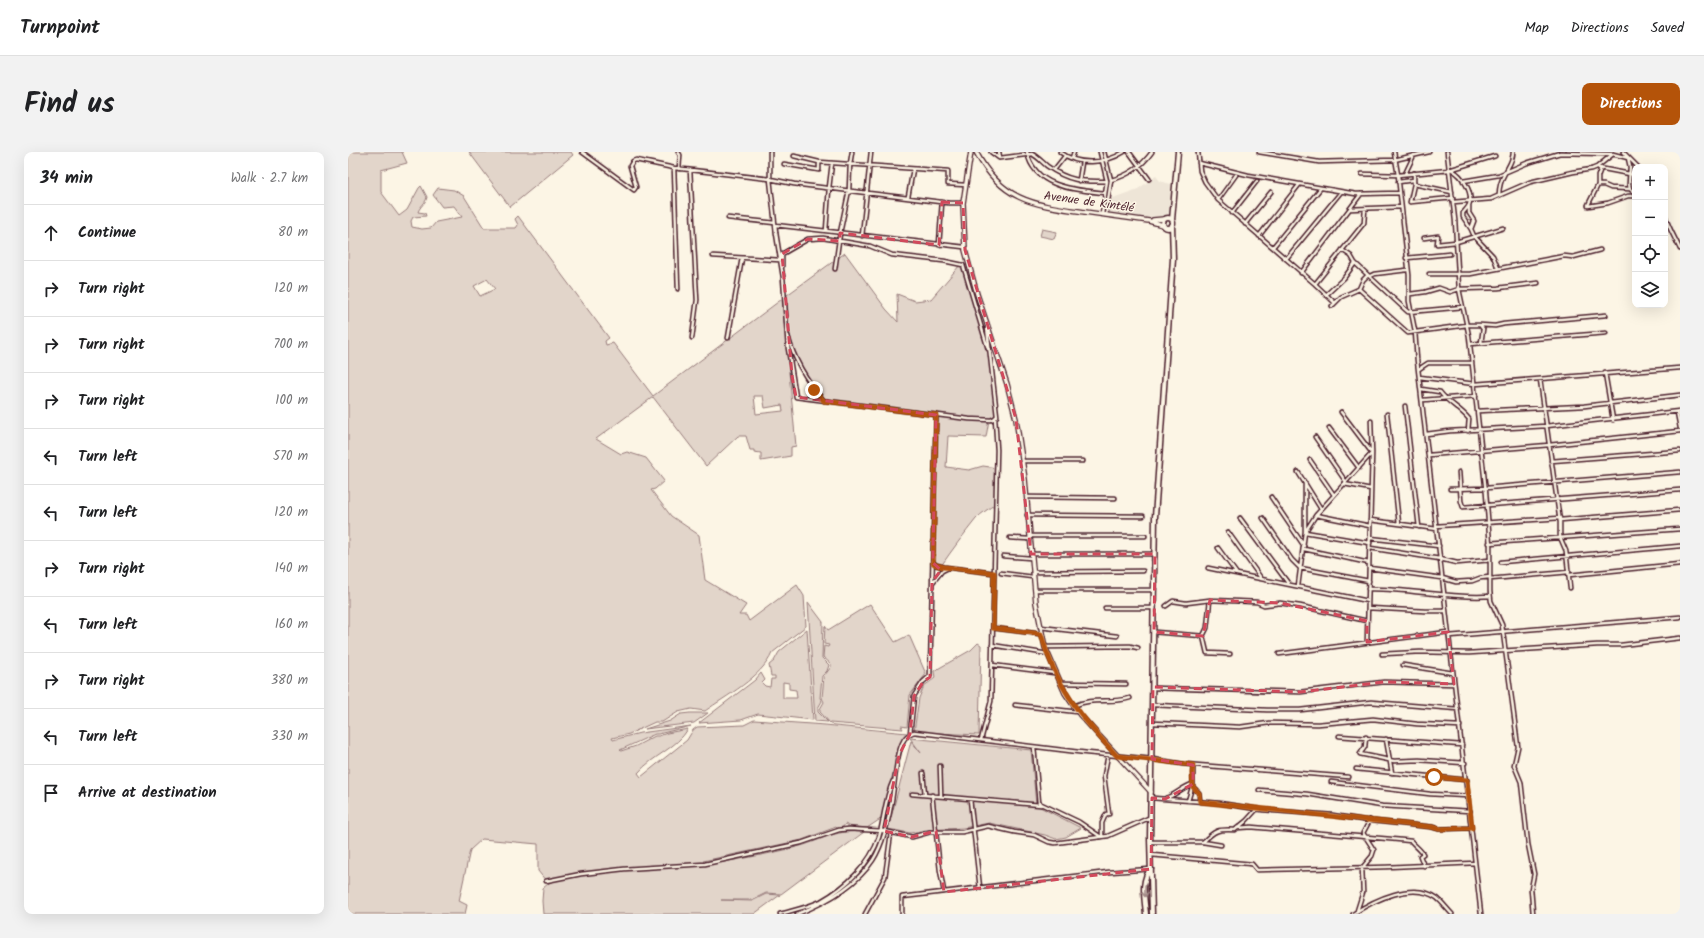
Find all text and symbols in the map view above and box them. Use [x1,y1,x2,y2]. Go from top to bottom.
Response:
text: Turnpoint [20,13,100,43]
text: Map [1524,17,1549,39]
text: Directions [1571,17,1629,39]
text: Saved [1651,17,1684,39]
text: Find us [24,82,115,127]
button: Directions [1582,83,1680,125]
map controls [1632,164,1668,308]
button: + [1632,164,1668,200]
text: 34 min [40,165,93,192]
text: Walk · 2.7 km [231,168,308,189]
street label: Avenue de Kintélé [1043,186,1136,218]
button: − [1632,200,1668,236]
text: Continue [78,221,136,245]
icon: ahead [40,222,62,244]
text: 80 m [278,222,308,243]
button: locate [1632,236,1668,272]
button: layers [1632,272,1668,308]
text: Turn right [78,277,145,301]
icon: right [40,278,62,300]
text: 120 m [274,278,308,299]
text: Turn right [78,333,145,357]
icon: right [40,334,62,356]
text: 700 m [273,334,308,355]
route end [805,381,823,399]
text: Turn right [78,389,145,413]
icon: right [40,390,62,412]
text: 100 m [275,390,308,411]
text: Turn left [78,445,138,469]
icon: left [40,446,62,468]
text: 570 m [273,446,308,467]
text: Turn left [78,501,138,525]
icon: left [40,502,62,524]
text: 120 m [274,502,308,523]
text: Turn right [78,557,145,581]
icon: right [40,558,62,580]
text: 140 m [275,558,308,579]
text: Turn left [78,613,138,637]
icon: left [40,614,62,636]
text: 160 m [275,614,308,635]
text: Turn right [78,669,145,693]
icon: right [40,670,62,692]
text: 380 m [271,670,308,691]
text: Turn left [78,725,138,749]
icon: left [40,726,62,748]
text: 330 m [271,726,308,747]
route start [1425,768,1443,786]
text: Arrive at destination [78,781,217,805]
icon: arrive [40,782,62,804]
one-way arrow [1141,884,1149,897]

